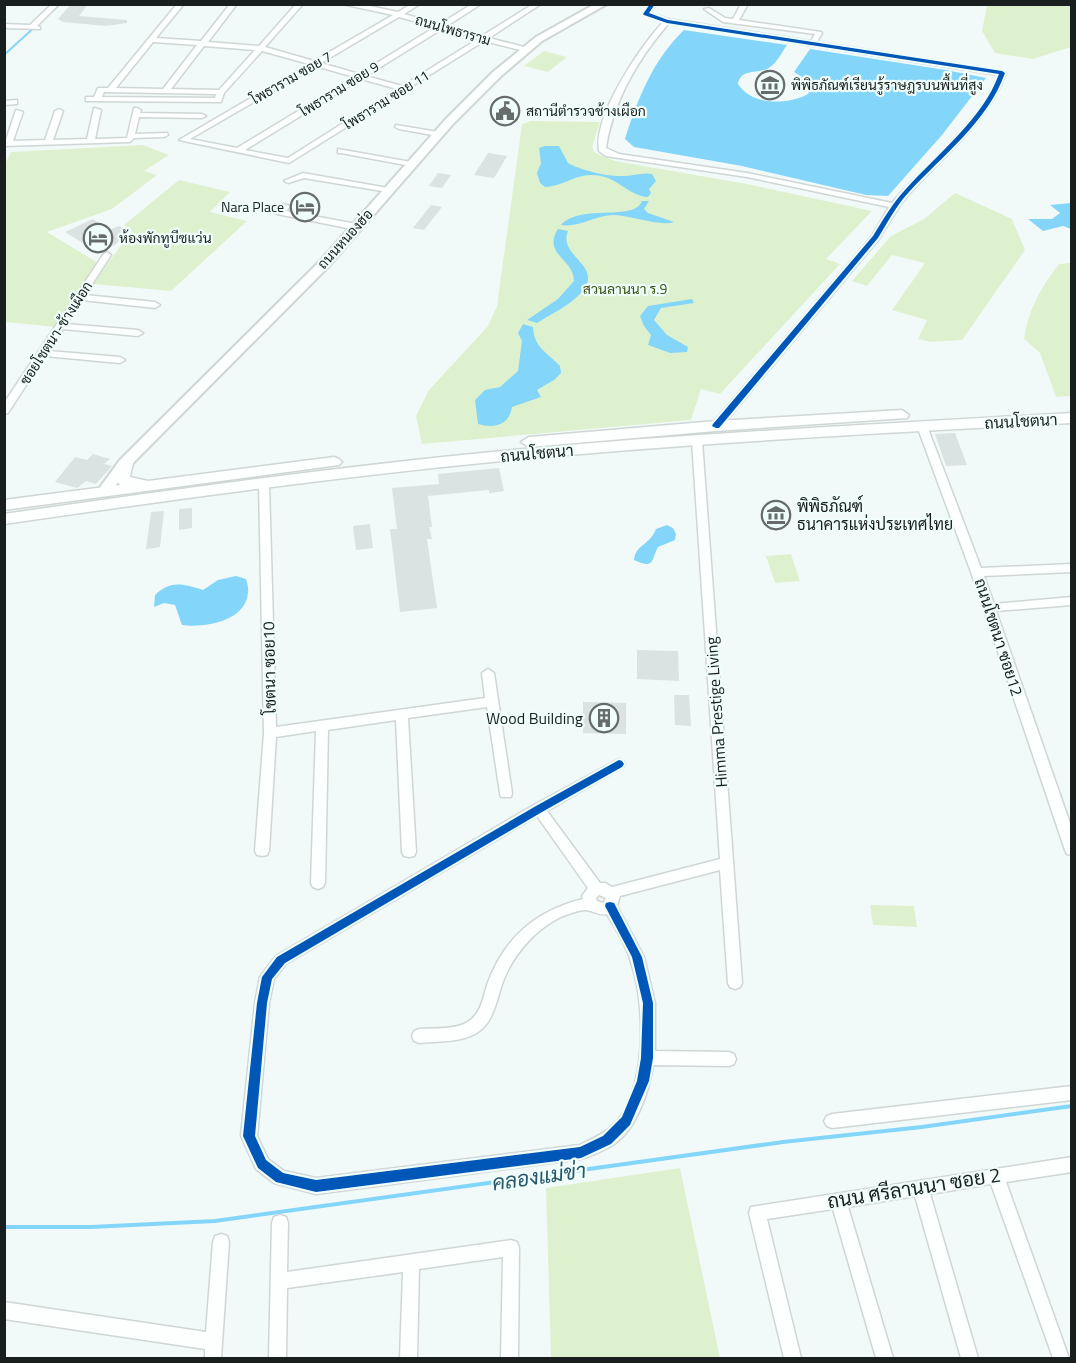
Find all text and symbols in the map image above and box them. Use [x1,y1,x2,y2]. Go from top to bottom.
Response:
street label: ถนนโพธาราม [413,9,493,50]
street label: โพธาราม ซอย 7 [245,46,335,110]
street label: โพธาราม ซอย 9 [294,56,383,122]
street label: โพธาราม ซอย 11 [338,65,433,135]
museum icon: พิพิธภัณฑ์เรียนรู้ราษฎรบนพื้นที่สูง [754,69,786,101]
place label: พิพิธภัณฑ์เรียนรู้ราษฎรบนพื้นที่สูง [791,73,983,95]
public building icon: สถานีตำรวจช้างเผือก [489,95,521,127]
place label: สถานีตำรวจช้างเผือก [526,100,646,121]
hotel icon: Nara Place [289,191,321,223]
place label: Nara Place [221,196,284,217]
street label: ถนนหนองฮ่อ [312,204,377,273]
hotel icon: ห้องพักทูบีซแว่น [82,222,114,254]
place label: ห้องพักทูบีซแว่น [119,227,212,248]
street label: ซอยโชตนา-ช้างเผือก [14,277,97,389]
park label: สวนลานนา ร.9 [583,278,667,299]
street label: ถนนโชตนา [984,407,1058,435]
street label: ถนนโชตนา [500,438,574,468]
place label: พิพิธภัณฑ์ ธนาคารแห่งประเทศไทย [797,494,953,536]
museum icon: พิพิธภัณฑ์ ธนาคารแห่งประเทศไทย [760,499,792,531]
street label: ถนนโชตนา ซอย12 [969,575,1029,699]
street label: โชตนา ซอย10 [256,621,282,716]
street label: Himma Prestige Living [699,636,733,788]
building icon: Wood Building [588,702,620,734]
place label: Wood Building [486,706,583,730]
water label: คลองแม่ข่า [490,1154,588,1198]
street label: ถนน ศรีลานนา ซอย 2 [825,1158,1003,1217]

